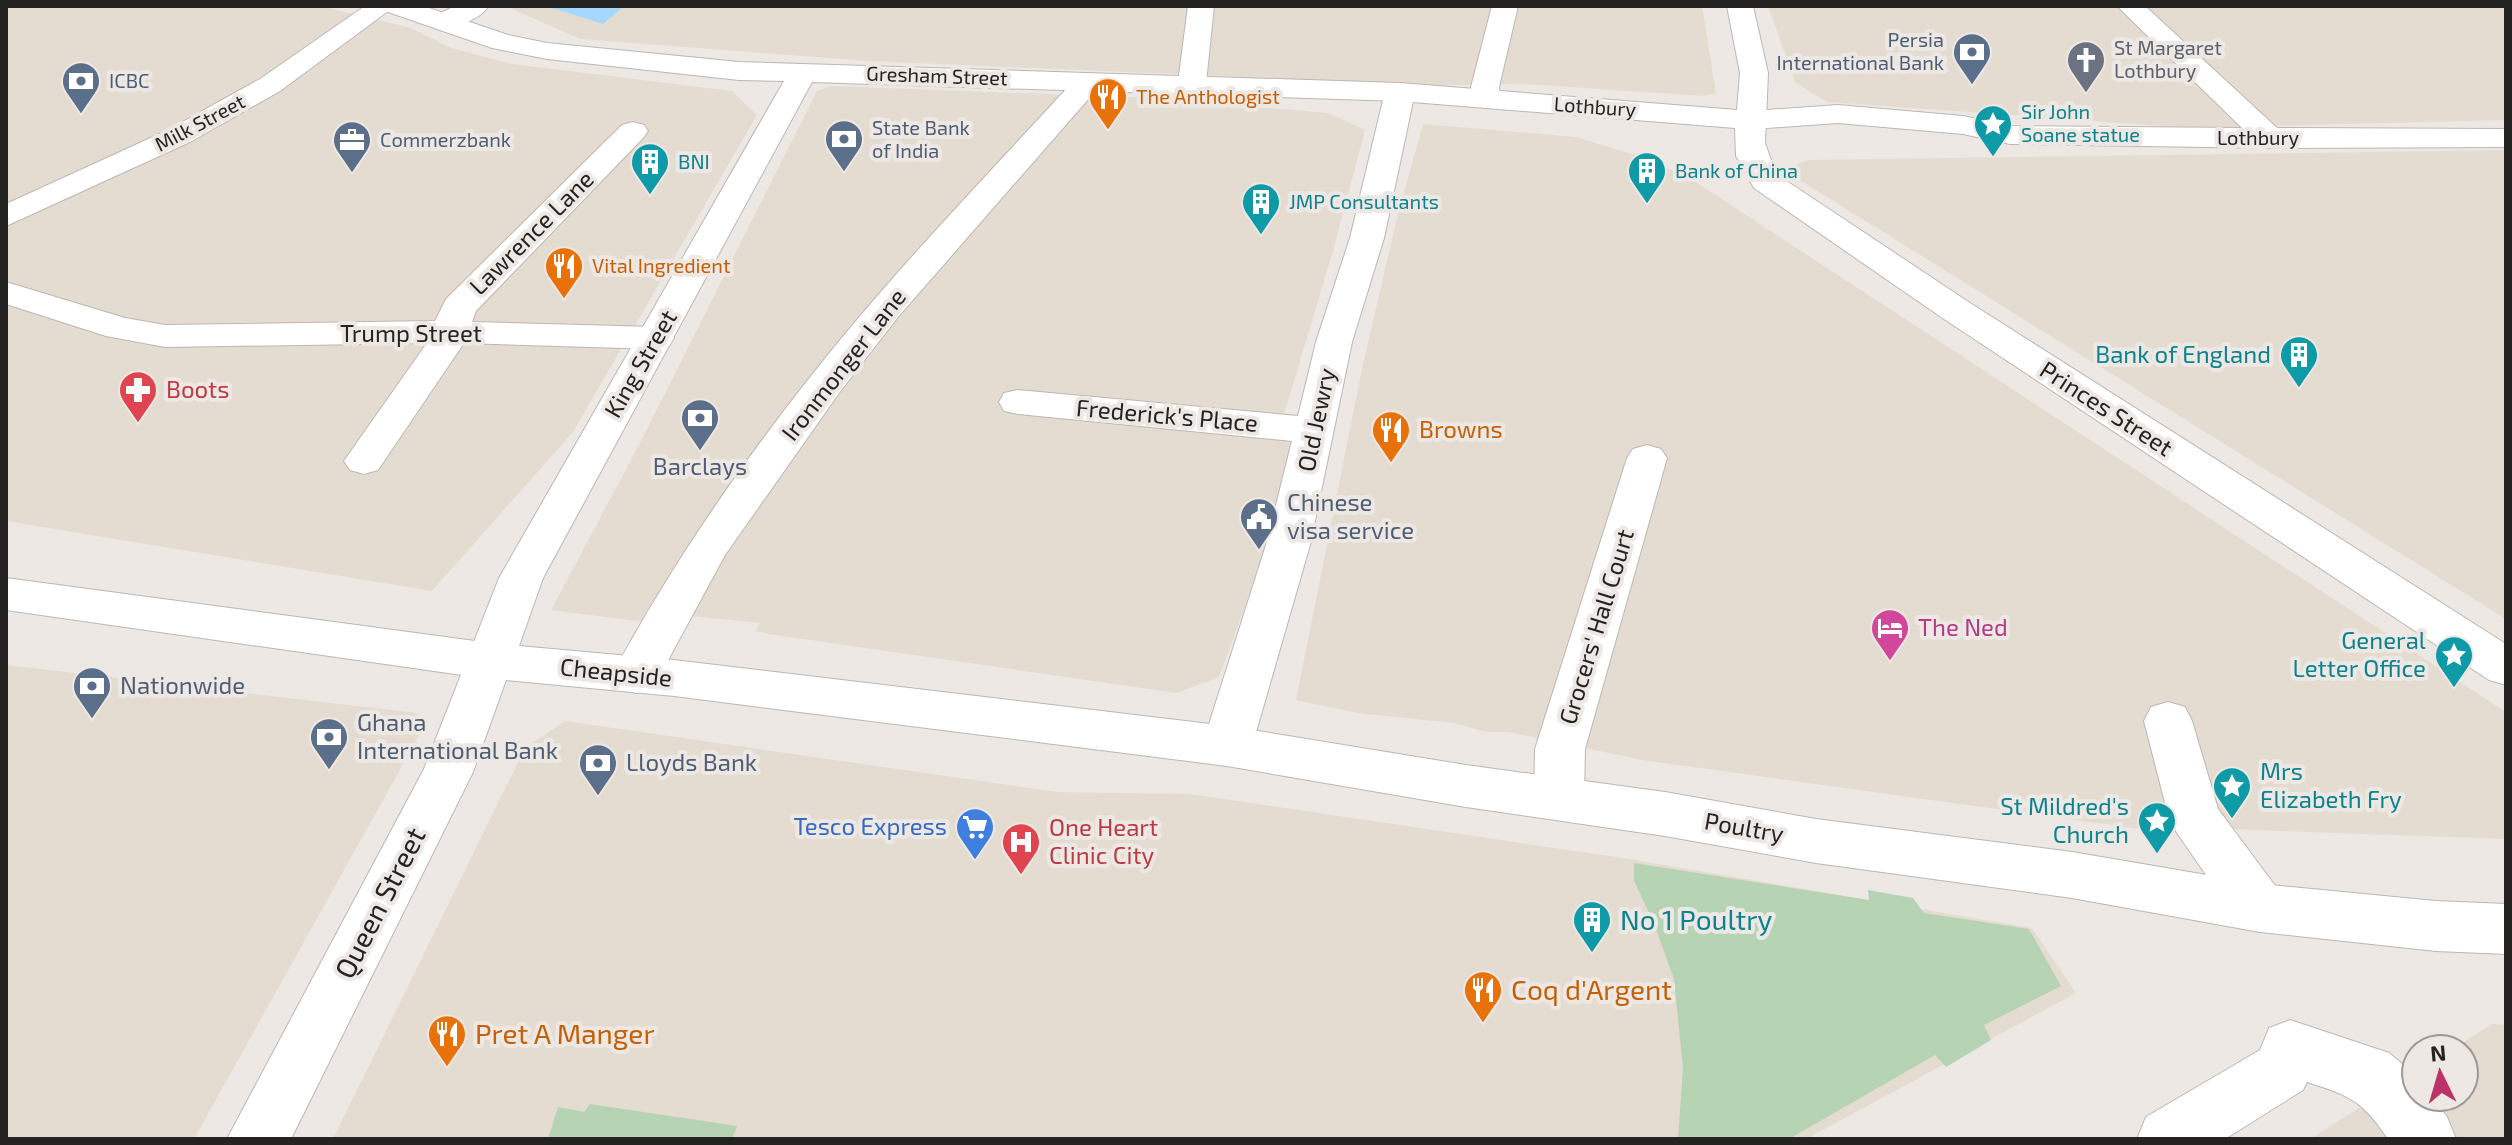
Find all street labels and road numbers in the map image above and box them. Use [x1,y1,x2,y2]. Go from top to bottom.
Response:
street label: Gresham Street [866,61,1008,89]
street label: Milk Street [150,88,249,156]
street label: Lothbury [1553,91,1637,121]
street label: Lothbury [2217,125,2300,149]
street label: Lawrence Lane [463,164,599,300]
street label: Ironmonger Lane [775,282,911,446]
street label: King Street [597,304,682,422]
street label: Trump Street [340,318,482,347]
street label: Princes Street [2035,354,2179,461]
street label: Old Jewry [1290,365,1341,474]
street label: Frederick's Place [1075,392,1259,437]
street label: Grocers' Hall Court [1552,526,1639,728]
street label: Cheapside [559,651,674,692]
street label: Poultry [1702,805,1786,848]
street label: Queen Street [326,821,432,984]

